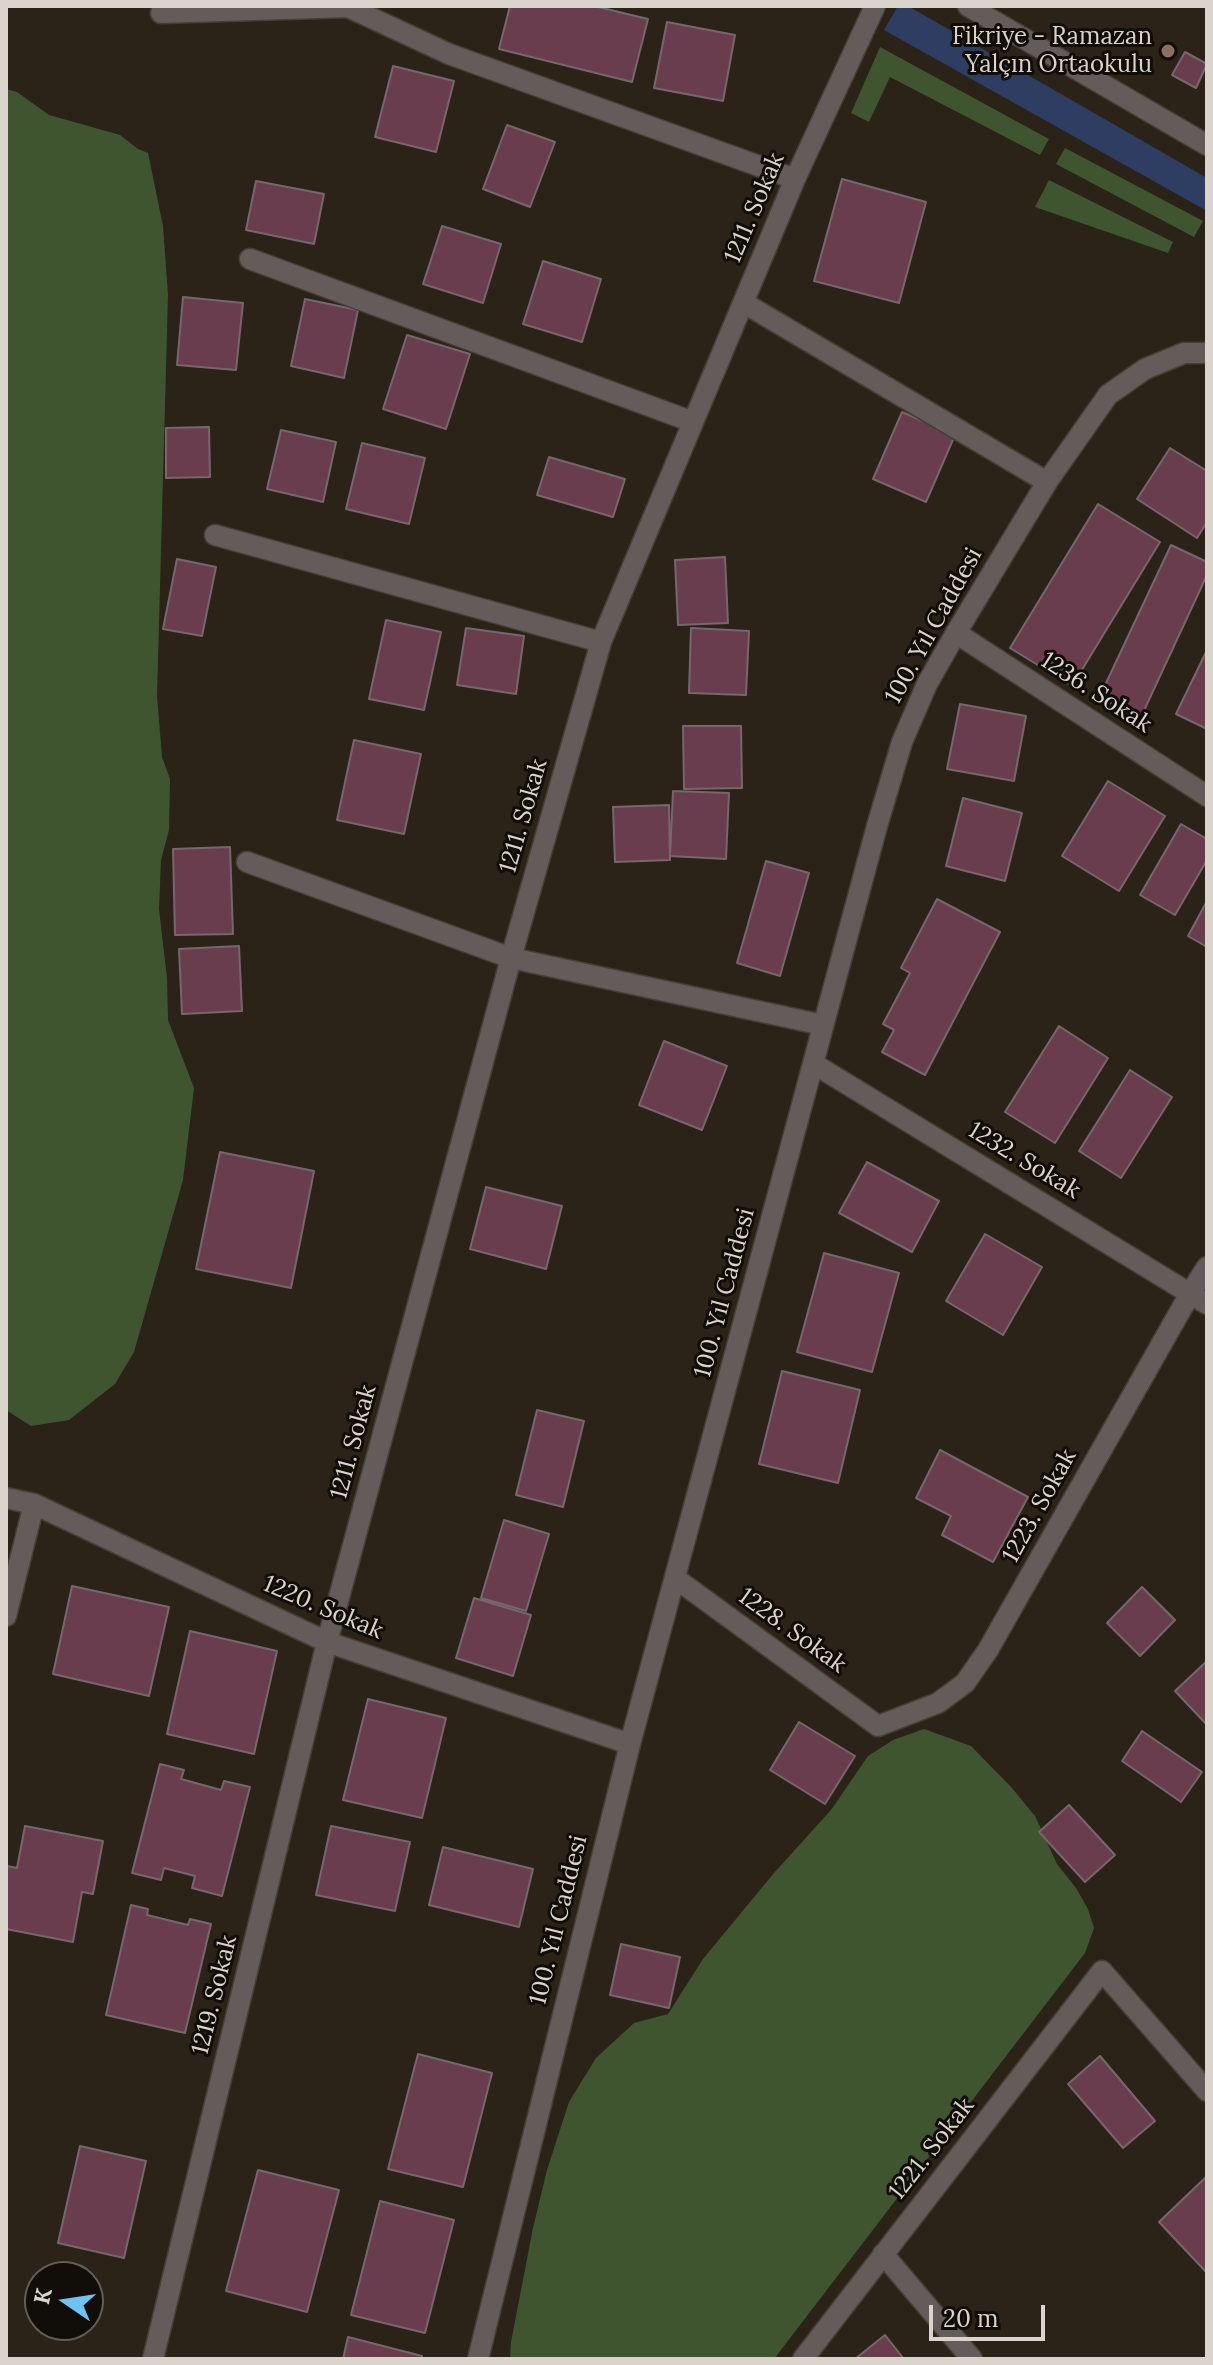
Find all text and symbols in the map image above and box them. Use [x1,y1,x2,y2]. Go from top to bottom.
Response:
place label: Fikriye - Ramazan Yalçın Ortaokulu [952,23,1152,79]
marker: Fikriye - Ramazan Yalçın Ortaokulu [1159,42,1177,60]
street label: 1211. Sokak [719,148,791,268]
street label: 100. Yıl Caddesi [879,543,989,709]
street label: 1236. Sokak [1035,646,1157,740]
street label: 1211. Sokak [494,756,554,876]
street label: 1232. Sokak [963,1116,1085,1206]
street label: 100. Yıl Caddesi [689,1205,761,1381]
street label: 1211. Sokak [325,1382,383,1502]
street label: 1223. Sokak [997,1444,1083,1568]
street label: 1220. Sokak [259,1570,387,1646]
street label: 1228. Sokak [733,1582,851,1680]
street label: 100. Yıl Caddesi [524,1832,594,2008]
street label: 1219. Sokak [186,1932,244,2058]
street label: 1221. Sokak [883,2092,981,2206]
north arrow [24,2261,104,2341]
text: K [27,2285,58,2307]
scale bar [933,2289,1049,2339]
text: 20 m [943,2303,999,2334]

